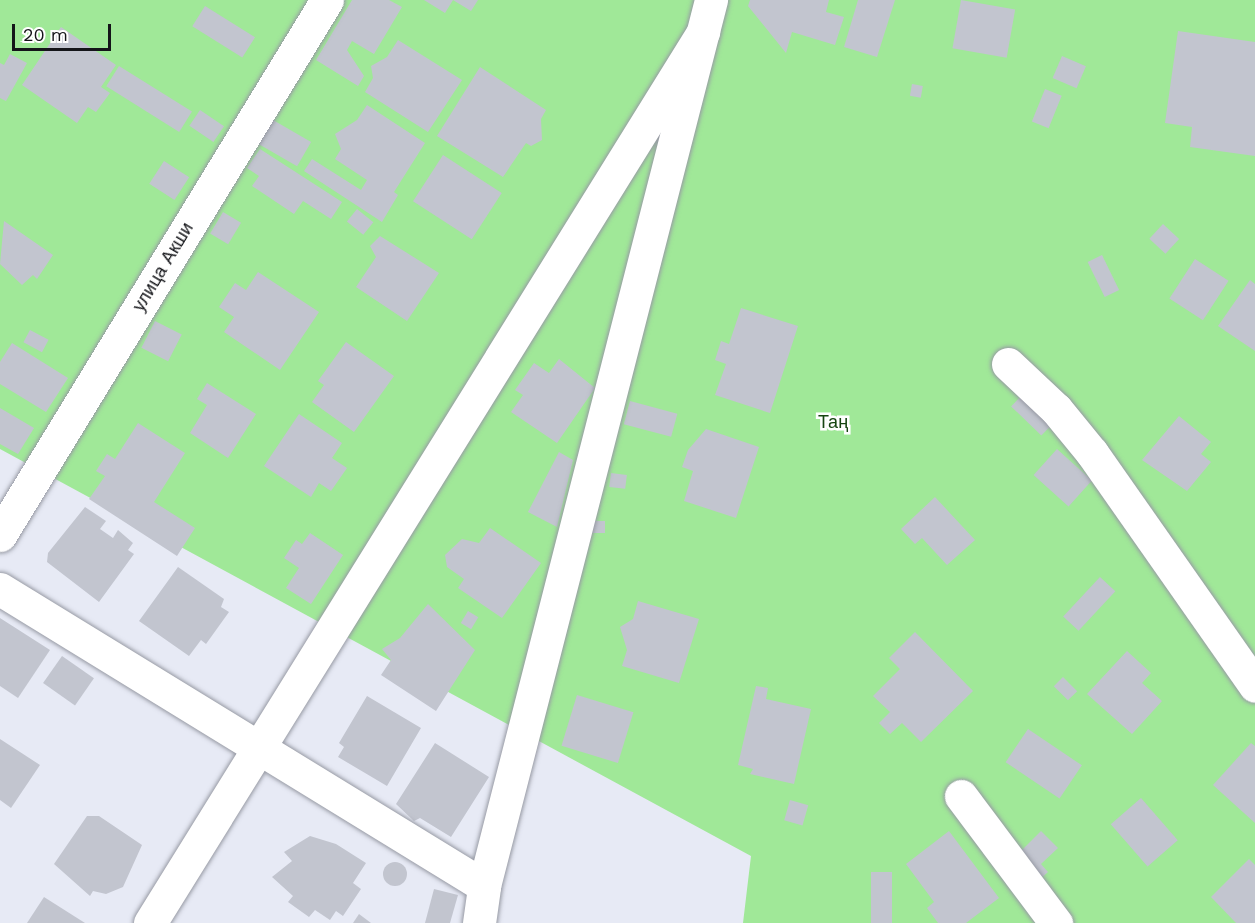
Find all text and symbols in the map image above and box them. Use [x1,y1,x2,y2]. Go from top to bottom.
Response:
scale bar [15,12,114,50]
text: 20 m [23,24,68,45]
street label: улица Акши [128,219,198,315]
park label: Таң [818,411,848,433]

